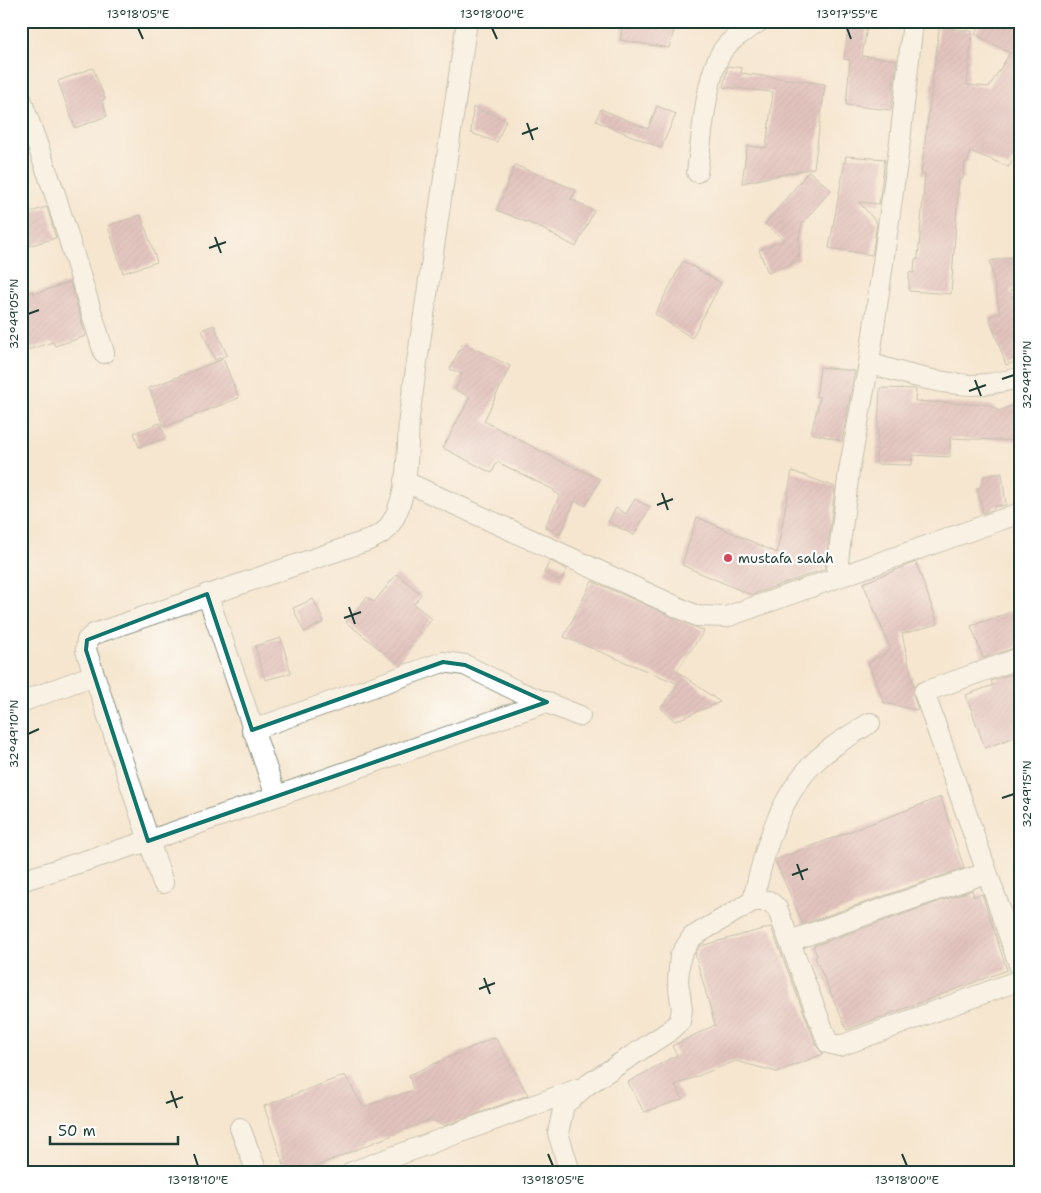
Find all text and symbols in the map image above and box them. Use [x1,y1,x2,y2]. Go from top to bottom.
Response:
text: 13°18'05"E [107,6,169,22]
text: 13°18'00"E [460,6,524,22]
text: 13°17'55"E [816,6,878,22]
text: 32°49'05"N [6,279,22,349]
text: 32°49'10"N [1019,341,1035,409]
place label: mustafa salah [738,549,834,567]
marker: mustafa salah [722,552,734,564]
text: 32°49'10"N [6,700,22,768]
text: 32°49'15"N [1019,760,1035,828]
scale bar [50,1113,178,1145]
text: 50 m [58,1121,96,1141]
text: 13°18'10"E [168,1172,228,1188]
text: 13°18'05"E [522,1172,584,1188]
text: 13°18'00"E [875,1172,939,1188]

